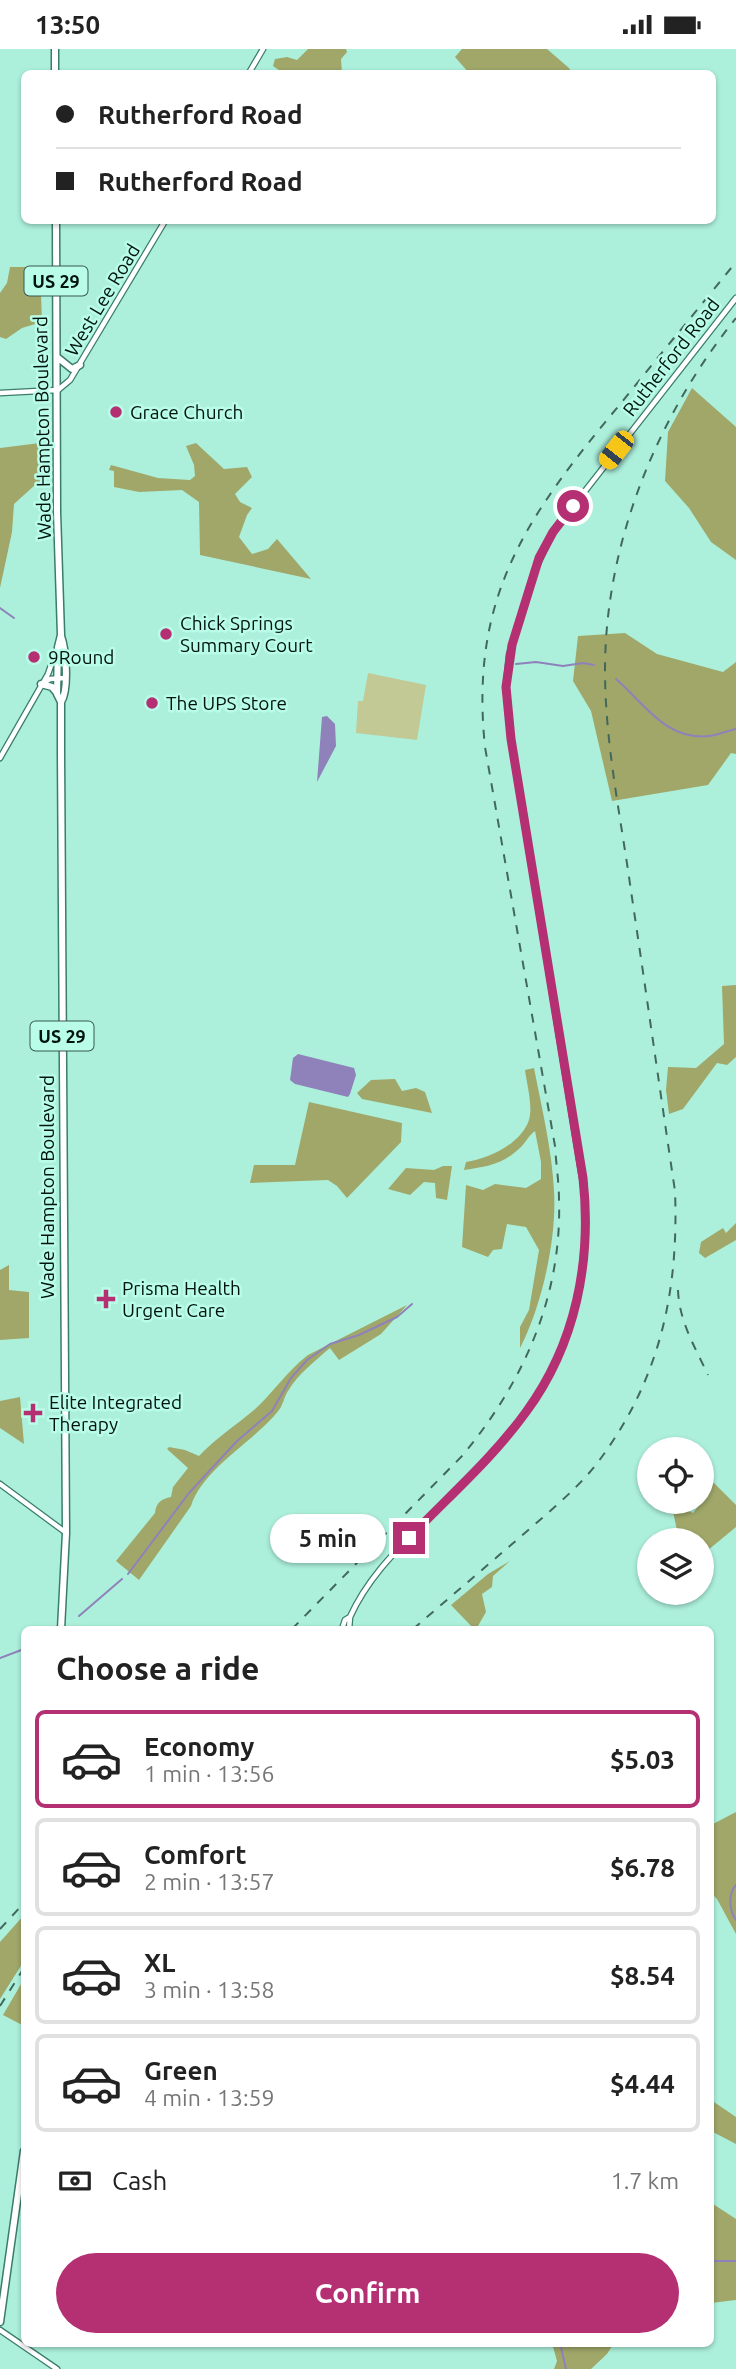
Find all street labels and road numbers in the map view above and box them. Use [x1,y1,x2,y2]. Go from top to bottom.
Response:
street label: West Lee Road [60,240,144,360]
road number: US 29 [24,267,88,295]
street label: Rutherford Road [618,294,724,420]
street label: Wade Hampton Boulevard [29,316,55,540]
road number: US 29 [31,1021,94,1051]
street label: Wade Hampton Boulevard [36,1075,58,1299]

